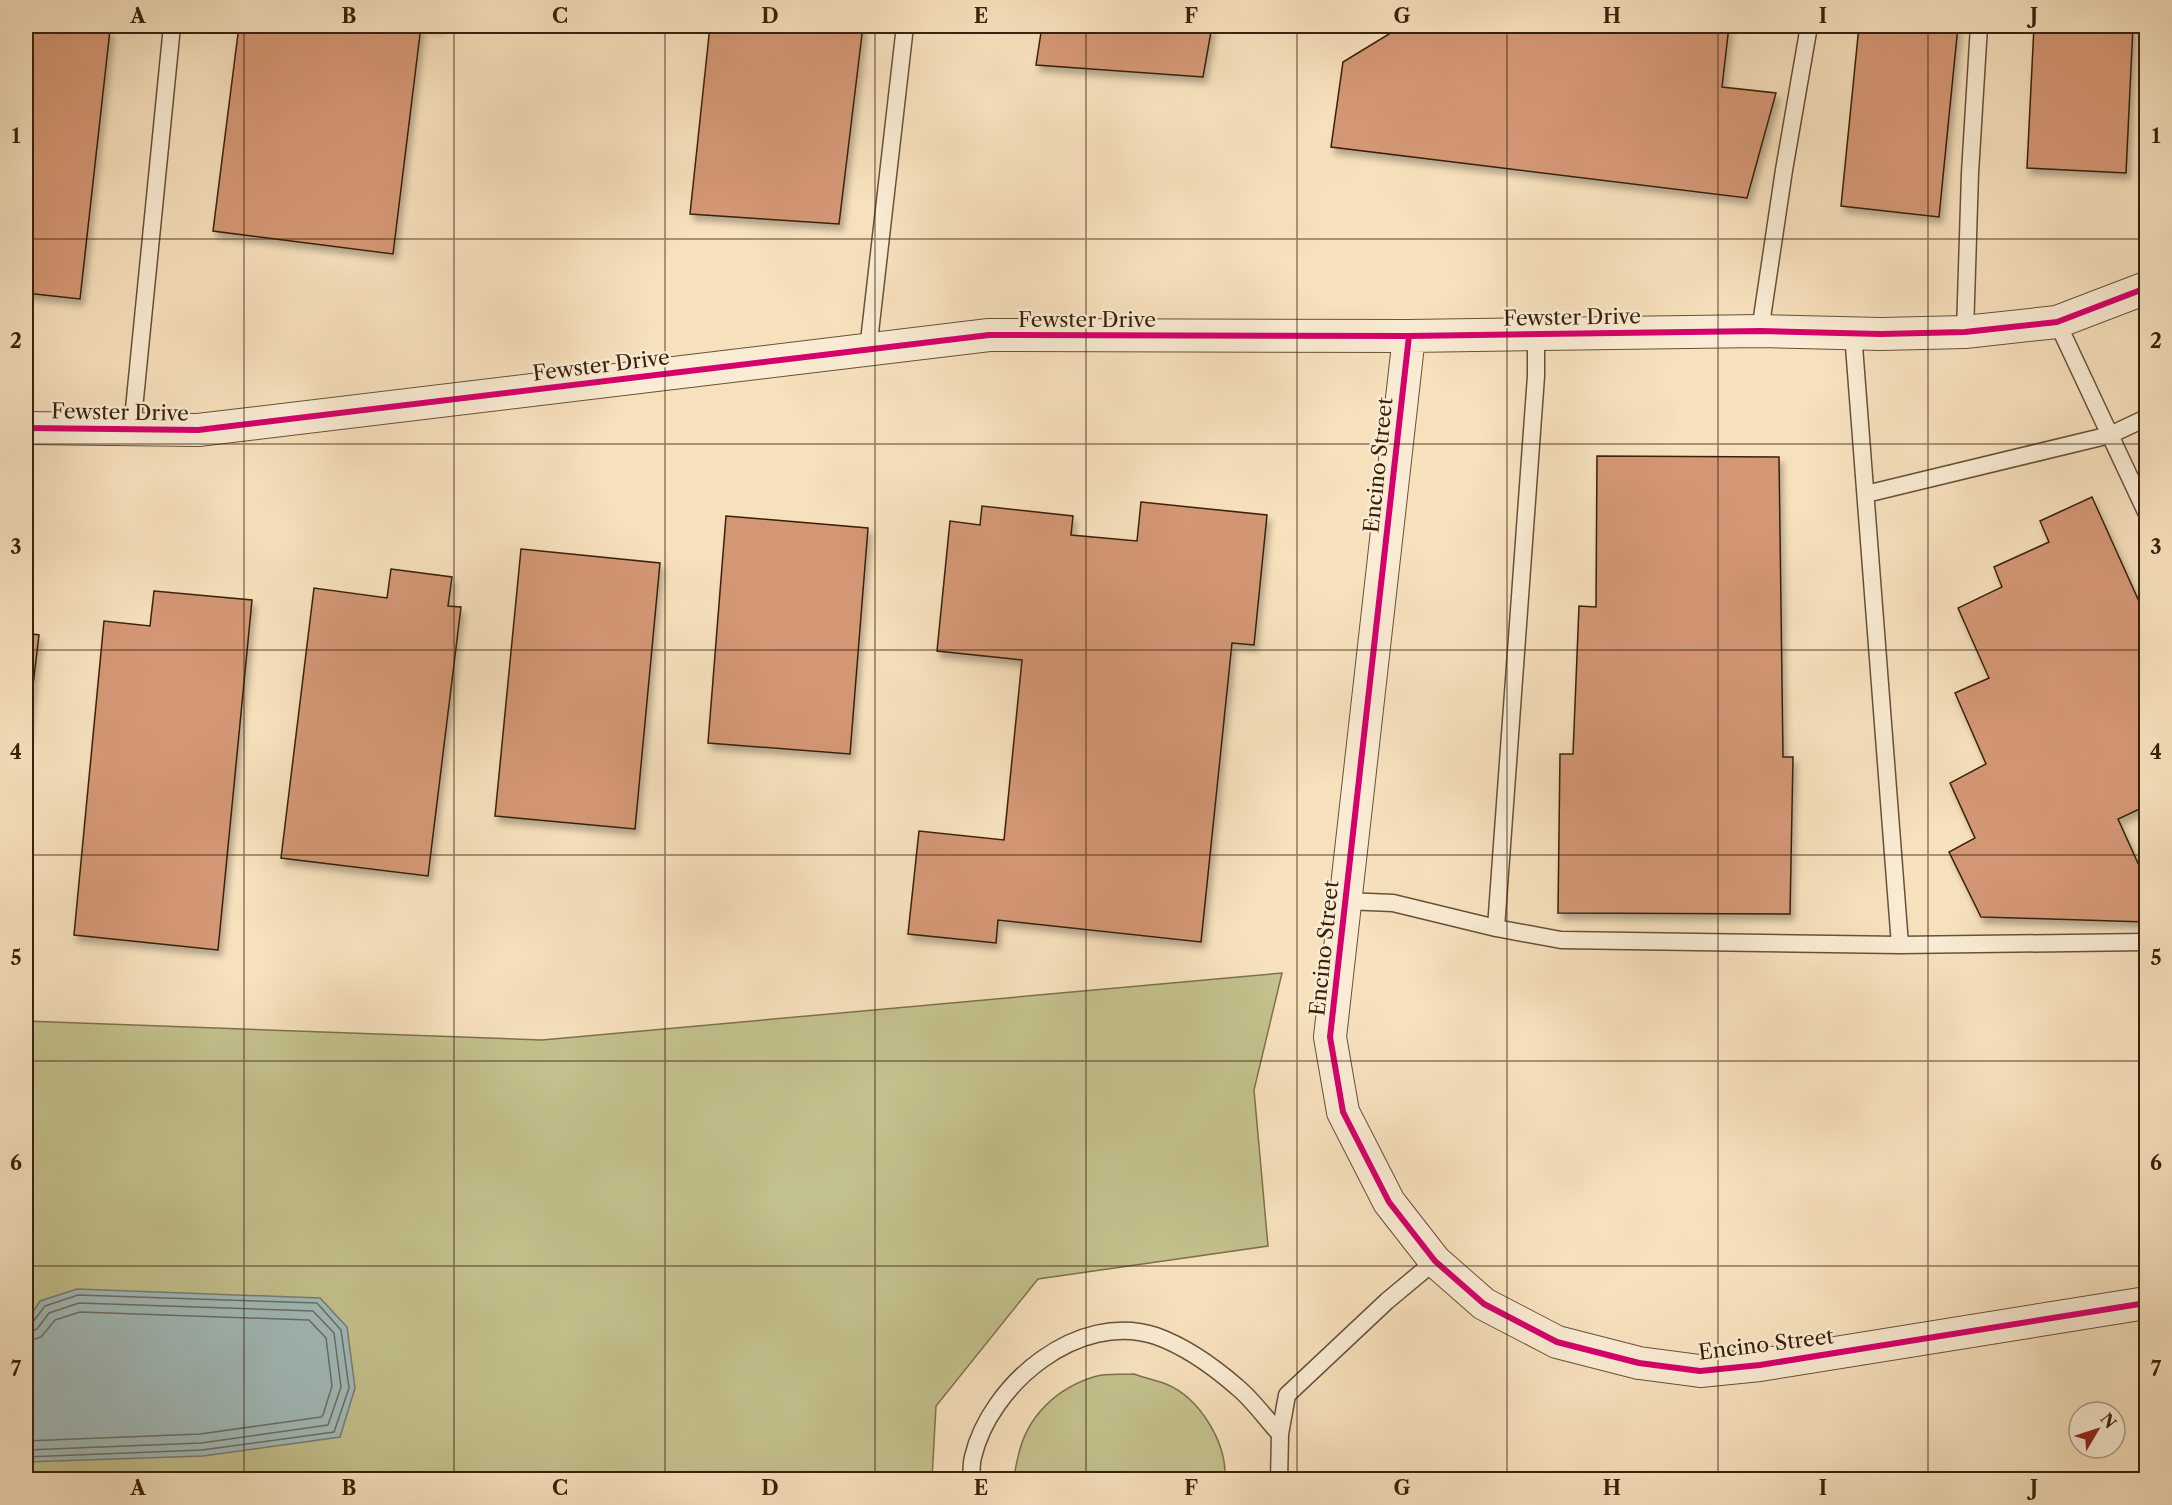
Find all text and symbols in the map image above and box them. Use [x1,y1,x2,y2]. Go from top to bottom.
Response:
text: A [129,4,146,28]
text: B [342,4,357,28]
text: C [552,4,568,28]
text: D [761,4,779,28]
text: E [974,4,988,28]
text: F [1184,4,1198,28]
text: G [1394,4,1411,28]
text: H [1603,4,1621,28]
text: I [1819,4,1827,28]
text: J [2026,4,2038,28]
text: 1 [12,124,21,148]
text: 1 [2152,124,2161,148]
street label: Fewster Drive [1503,303,1641,331]
street label: Fewster Drive [1018,307,1156,332]
text: 2 [10,329,22,353]
text: 2 [2150,329,2162,353]
street label: Fewster Drive [531,344,671,386]
street label: Encino Street [1358,395,1398,534]
street label: Fewster Drive [51,398,189,426]
text: 3 [10,535,22,559]
text: 3 [2150,535,2162,559]
text: 4 [10,740,22,764]
text: 4 [2150,740,2162,764]
street label: Encino Street [1304,878,1344,1017]
text: 5 [10,946,22,970]
text: 5 [2150,946,2162,970]
text: 6 [10,1151,22,1175]
text: 6 [2150,1151,2162,1175]
street label: Encino Street [1697,1323,1836,1365]
text: 7 [11,1357,22,1381]
text: 7 [2151,1357,2162,1381]
north arrow [2067,1400,2127,1460]
text: N [2097,1409,2121,1432]
text: A [129,1476,146,1500]
text: B [342,1476,357,1500]
text: C [552,1476,568,1500]
text: D [761,1476,779,1500]
text: E [974,1476,988,1500]
text: F [1184,1476,1198,1500]
text: G [1394,1476,1411,1500]
text: H [1603,1476,1621,1500]
text: I [1819,1476,1827,1500]
text: J [2026,1476,2038,1500]

